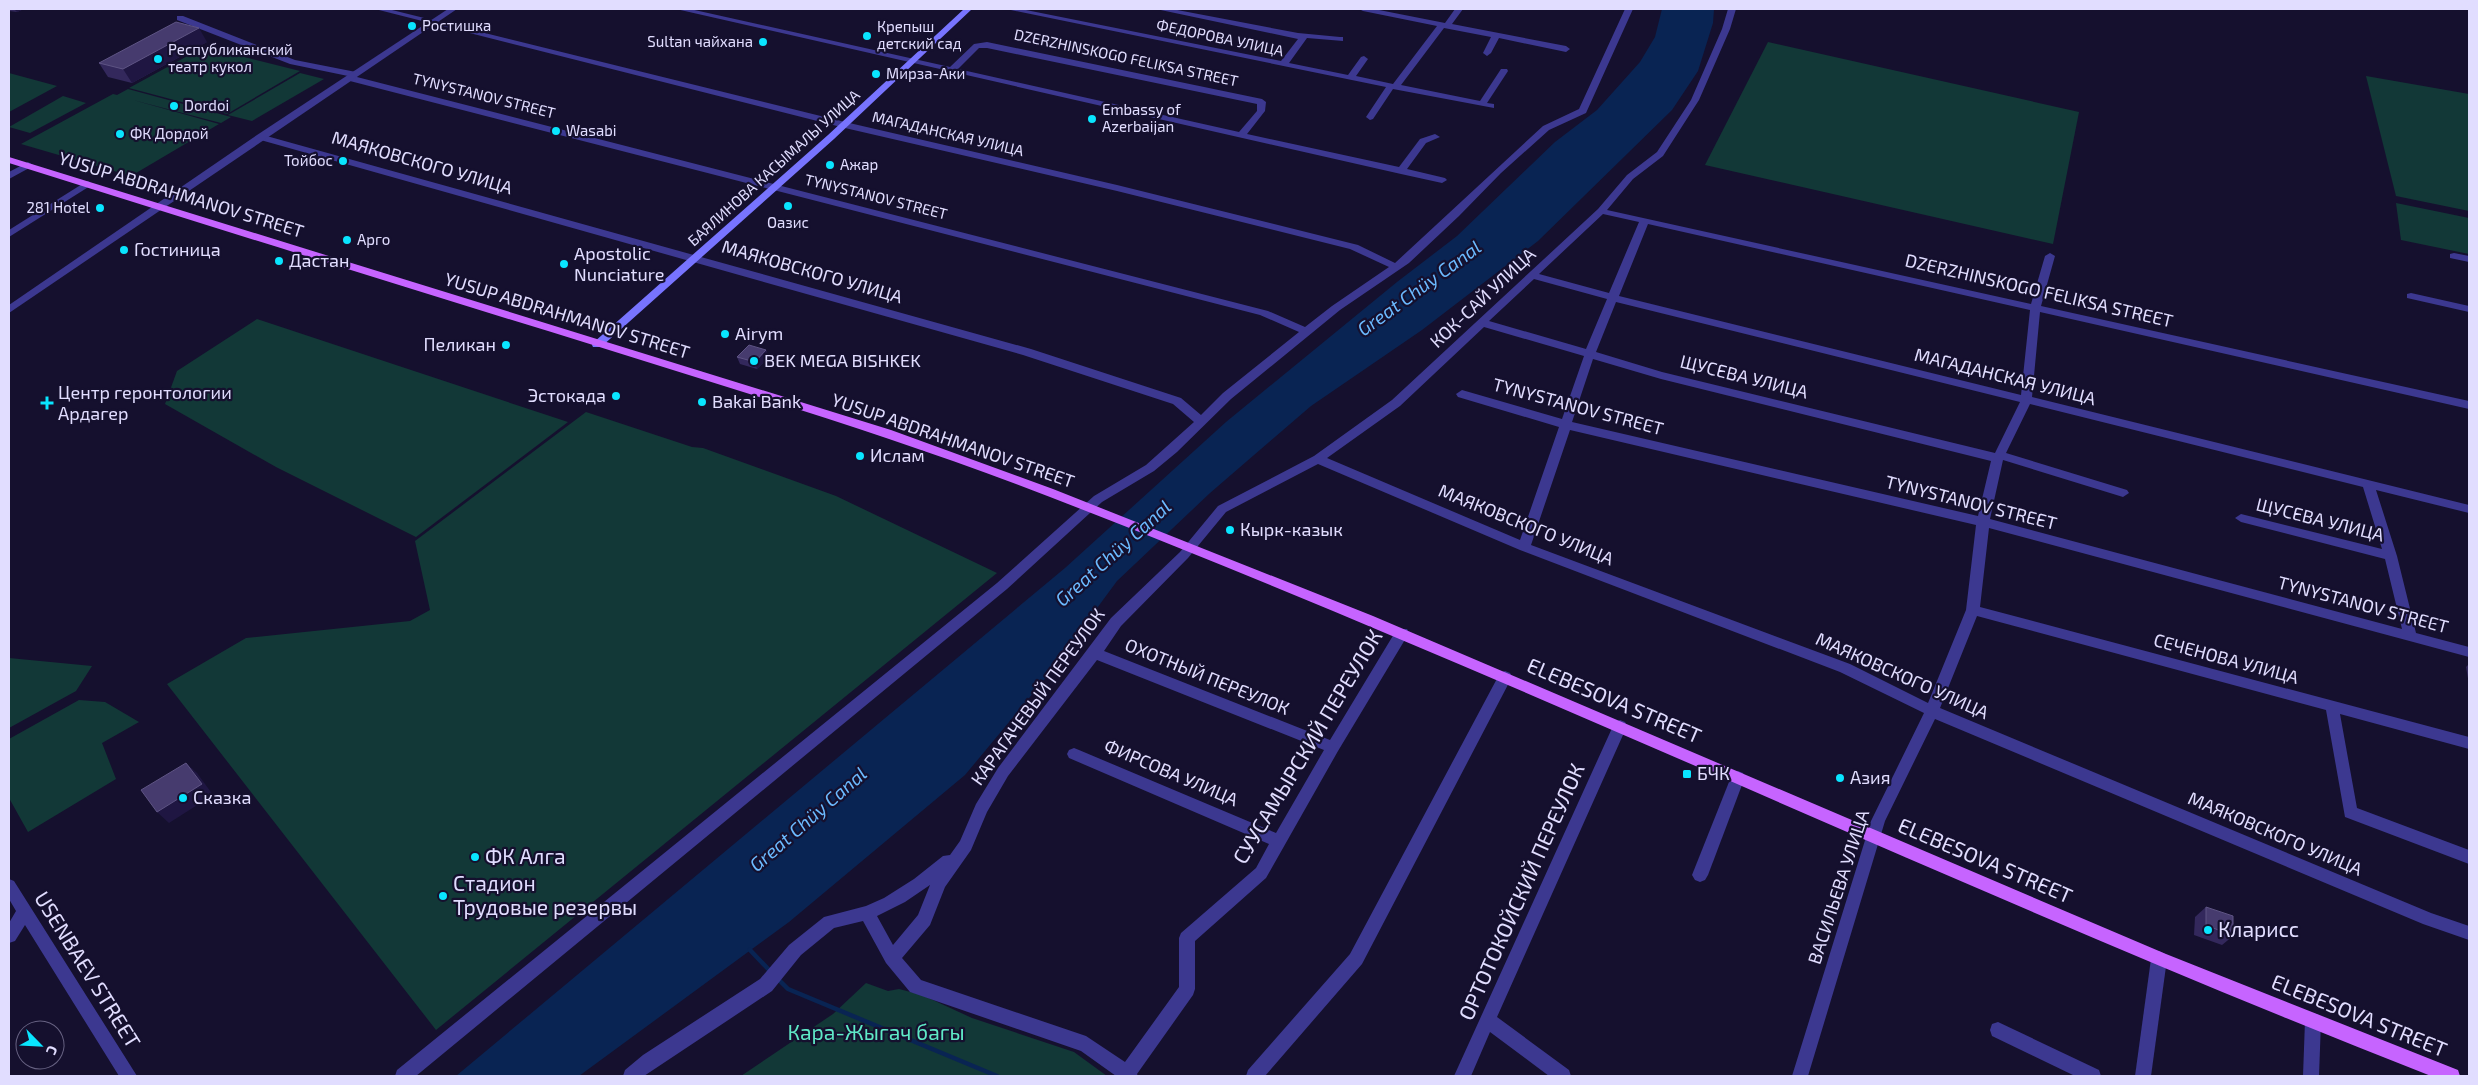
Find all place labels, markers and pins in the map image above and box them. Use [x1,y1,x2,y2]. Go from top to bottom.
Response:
place label: Ростишка [422,16,491,34]
place label: Крепыш детский сад [877,17,962,52]
marker: Ростишка [406,20,418,32]
marker: Крепыш детский сад [861,30,873,42]
place label: Sultan чайхана [647,32,753,50]
marker: Sultan чайхана [757,36,769,48]
place label: Республиканский театр кукол [168,40,293,76]
marker: Республиканский театр кукол [152,53,164,65]
place label: Мирза-Аки [886,64,965,82]
marker: Мирза-Аки [870,68,882,80]
place label: Dordoi [184,96,229,114]
marker: Dordoi [168,100,180,112]
place label: Embassy of Azerbaijan [1102,100,1181,136]
marker: Embassy of Azerbaijan [1086,113,1098,125]
place label: Wasabi [566,121,616,139]
place label: ФК Дордой [130,124,209,142]
marker: Wasabi [550,125,562,137]
marker: ФК Дордой [114,128,126,140]
place label: Тойбос [284,151,333,169]
marker: Тойбос [337,155,349,167]
place label: Ажар [840,155,878,173]
marker: Ажар [824,159,836,171]
place label: 281 Hotel [26,198,91,216]
marker: Оазис [782,200,794,212]
marker: 281 Hotel [94,202,106,214]
place label: Оазис [767,213,809,231]
place label: Арго [357,230,390,248]
marker: Арго [341,234,353,246]
place label: Гостиница [134,238,221,260]
place label: Apostolic Nunciature [574,242,664,285]
marker: Гостиница [118,244,130,256]
place label: Дастан [289,249,350,271]
marker: Дастан [273,255,285,267]
marker: Apostolic Nunciature [558,258,570,270]
place label: Airym [735,322,783,344]
marker: Airym [719,328,731,340]
place label: Пеликан [423,333,496,355]
marker: Пеликан [500,339,512,351]
place label: BEK MEGA BISHKEK [764,349,921,371]
marker: BEK MEGA BISHKEK [748,355,760,367]
place label: Центр геронтологии Ардагер [58,381,232,424]
place label: Эстокада [528,384,606,406]
marker: Эстокада [610,390,622,402]
place label: Bakai Bank [712,390,801,412]
marker: Центр геронтологии Ардагер [40,396,54,410]
marker: Bakai Bank [696,396,708,408]
place label: Ислам [870,444,925,466]
marker: Ислам [854,450,866,462]
place label: Кырк-казык [1240,518,1343,540]
marker: Кырк-казык [1224,524,1236,536]
place label: БЧК [1697,762,1730,784]
place label: Азия [1850,766,1890,788]
marker: БЧК [1681,768,1693,780]
marker: Азия [1834,772,1846,784]
place label: Сказка [193,786,251,808]
marker: Сказка [177,792,189,804]
place label: ФК Алга [485,843,566,868]
marker: ФК Алга [469,851,481,863]
place label: Стадион Трудовые резервы [453,870,637,920]
marker: Стадион Трудовые резервы [437,890,449,902]
place label: Кларисс [2218,916,2299,941]
marker: Кларисс [2202,924,2214,936]

